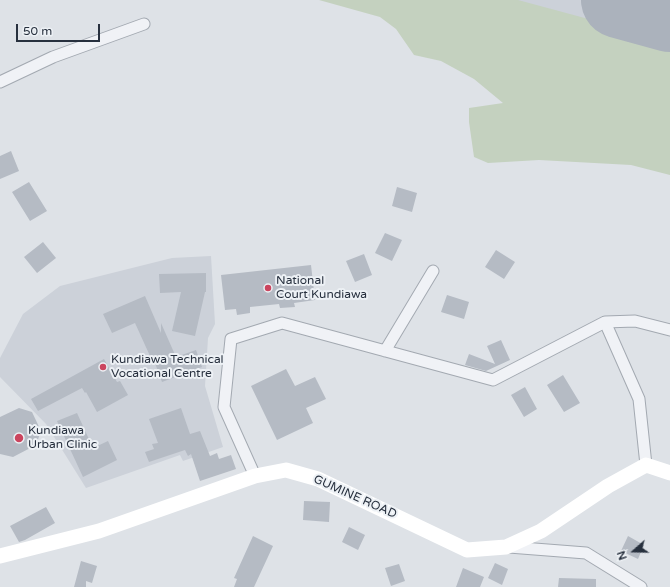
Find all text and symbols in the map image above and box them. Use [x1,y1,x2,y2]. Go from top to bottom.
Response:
scale bar [18,16,102,42]
text: 50 m [23,24,52,38]
place label: National Court Kundiawa [276,274,367,302]
marker: National Court Kundiawa [263,283,273,293]
place label: Kundiawa Technical Vocational Centre [111,353,224,381]
marker: Kundiawa Technical Vocational Centre [98,362,108,372]
place label: Kundiawa Urban Clinic [28,424,97,452]
marker: Kundiawa Urban Clinic [13,432,25,444]
street label: GUMINE ROAD [311,472,399,522]
north arrow [614,531,654,571]
text: N [615,549,630,562]

